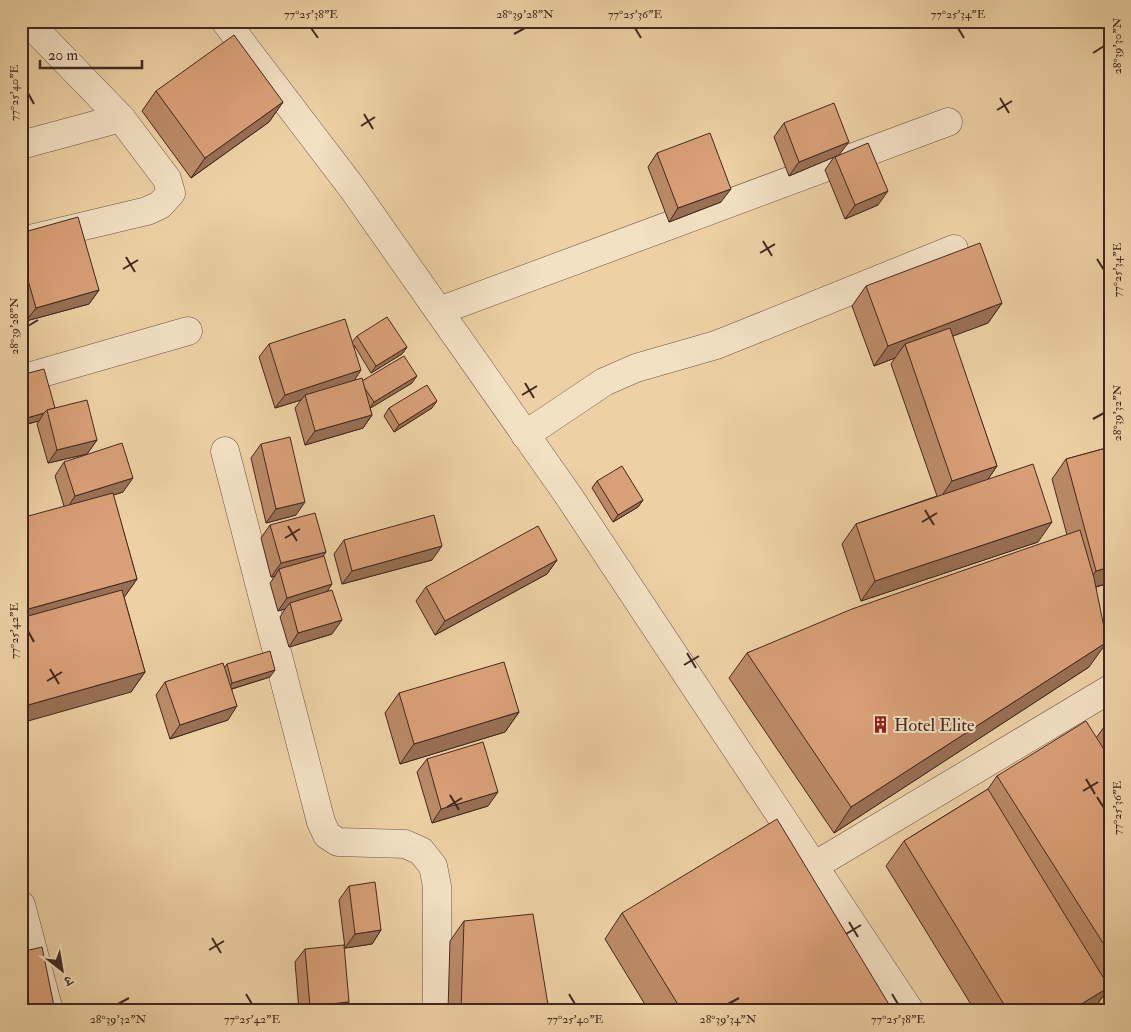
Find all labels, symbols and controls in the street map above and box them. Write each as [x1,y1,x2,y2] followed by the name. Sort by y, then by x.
[284,7,338,22] text: 77°25'38"E
[496,7,554,22] text: 28°39'28"N
[608,7,662,22] text: 77°25'36"E
[931,7,986,22] text: 77°25'34"E
[1110,17,1125,74] text: 28°39'30"N
[40,38,142,70] scale bar
[48,46,78,65] text: 20 m
[7,65,22,121] text: 77°25'40"E
[1110,242,1125,297] text: 77°25'34"E
[7,297,22,355] text: 28°39'28"N
[1110,385,1125,441] text: 28°39'32"N
[7,603,22,659] text: 77°25'42"E
[894,714,975,737] place label: Hotel Elite
[870,715,890,735] building icon: Hotel Elite
[1110,781,1125,835] text: 77°25'36"E
[38,944,88,994] north arrow
[60,971,77,990] text: उ
[90,1012,146,1027] text: 28°39'32"N
[224,1012,280,1027] text: 77°25'42"E
[547,1012,603,1027] text: 77°25'40"E
[700,1012,757,1027] text: 28°39'34"N
[871,1012,925,1027] text: 77°25'38"E

